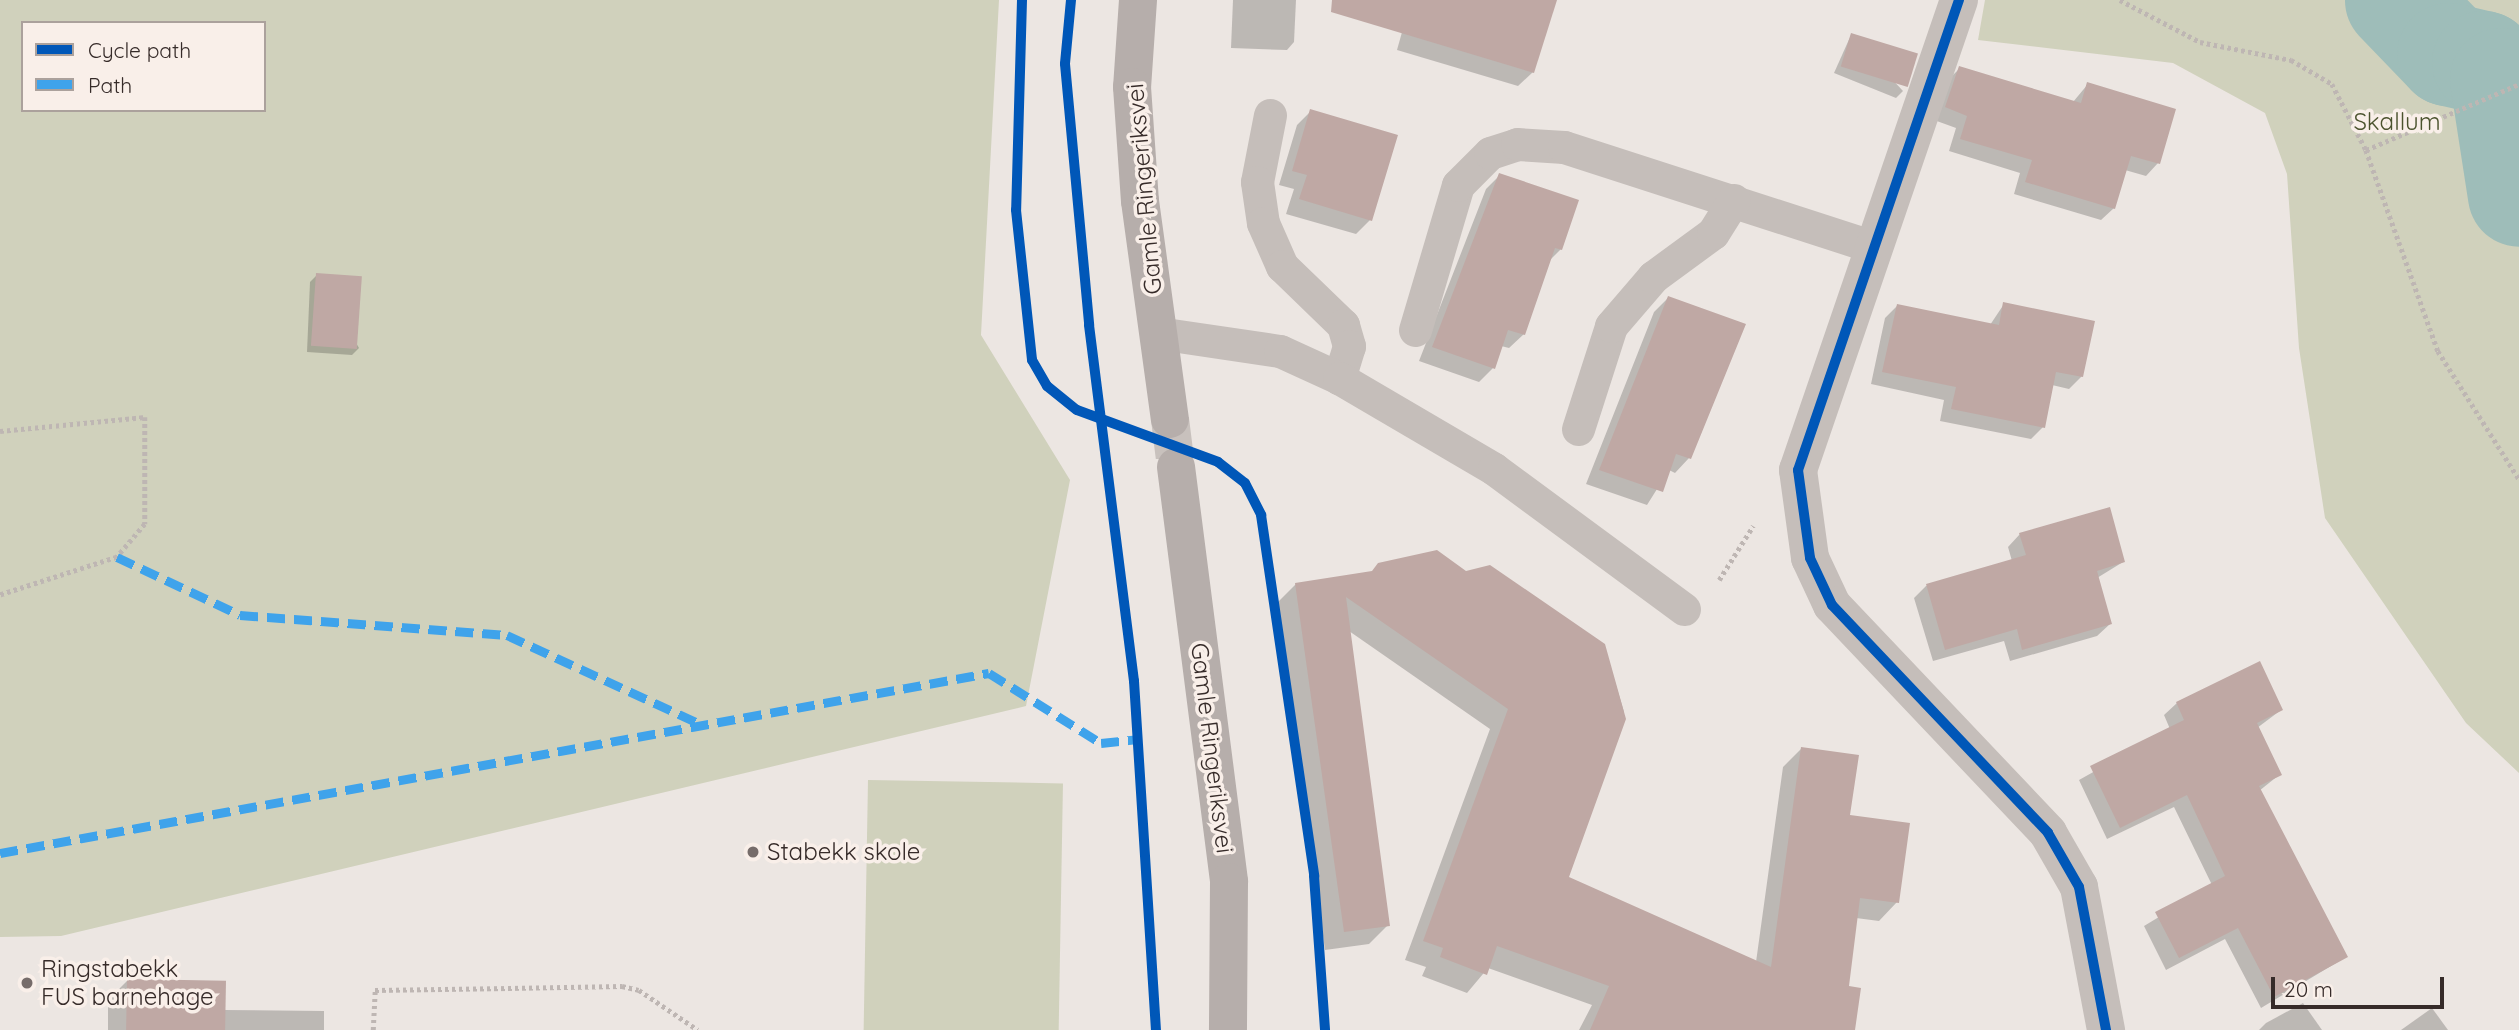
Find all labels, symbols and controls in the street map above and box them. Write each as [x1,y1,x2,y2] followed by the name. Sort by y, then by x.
[21,21,266,112] legend
[88,37,191,63] text: Cycle path
[88,72,132,98] text: Path
[1120,82,1168,296] street label: Gamle Ringeriksvei
[2353,108,2441,136] park label: Skallum
[1185,641,1239,855] street label: Gamle Ringeriksvei
[767,838,920,866] place label: Stabekk skole
[745,844,761,860] marker: Stabekk skole
[41,955,213,1011] place label: Ringstabekk FUS barnehage
[2274,964,2447,1008] scale bar
[19,975,35,991] marker: Ringstabekk FUS barnehage
[2284,976,2333,1002] text: 20 m

